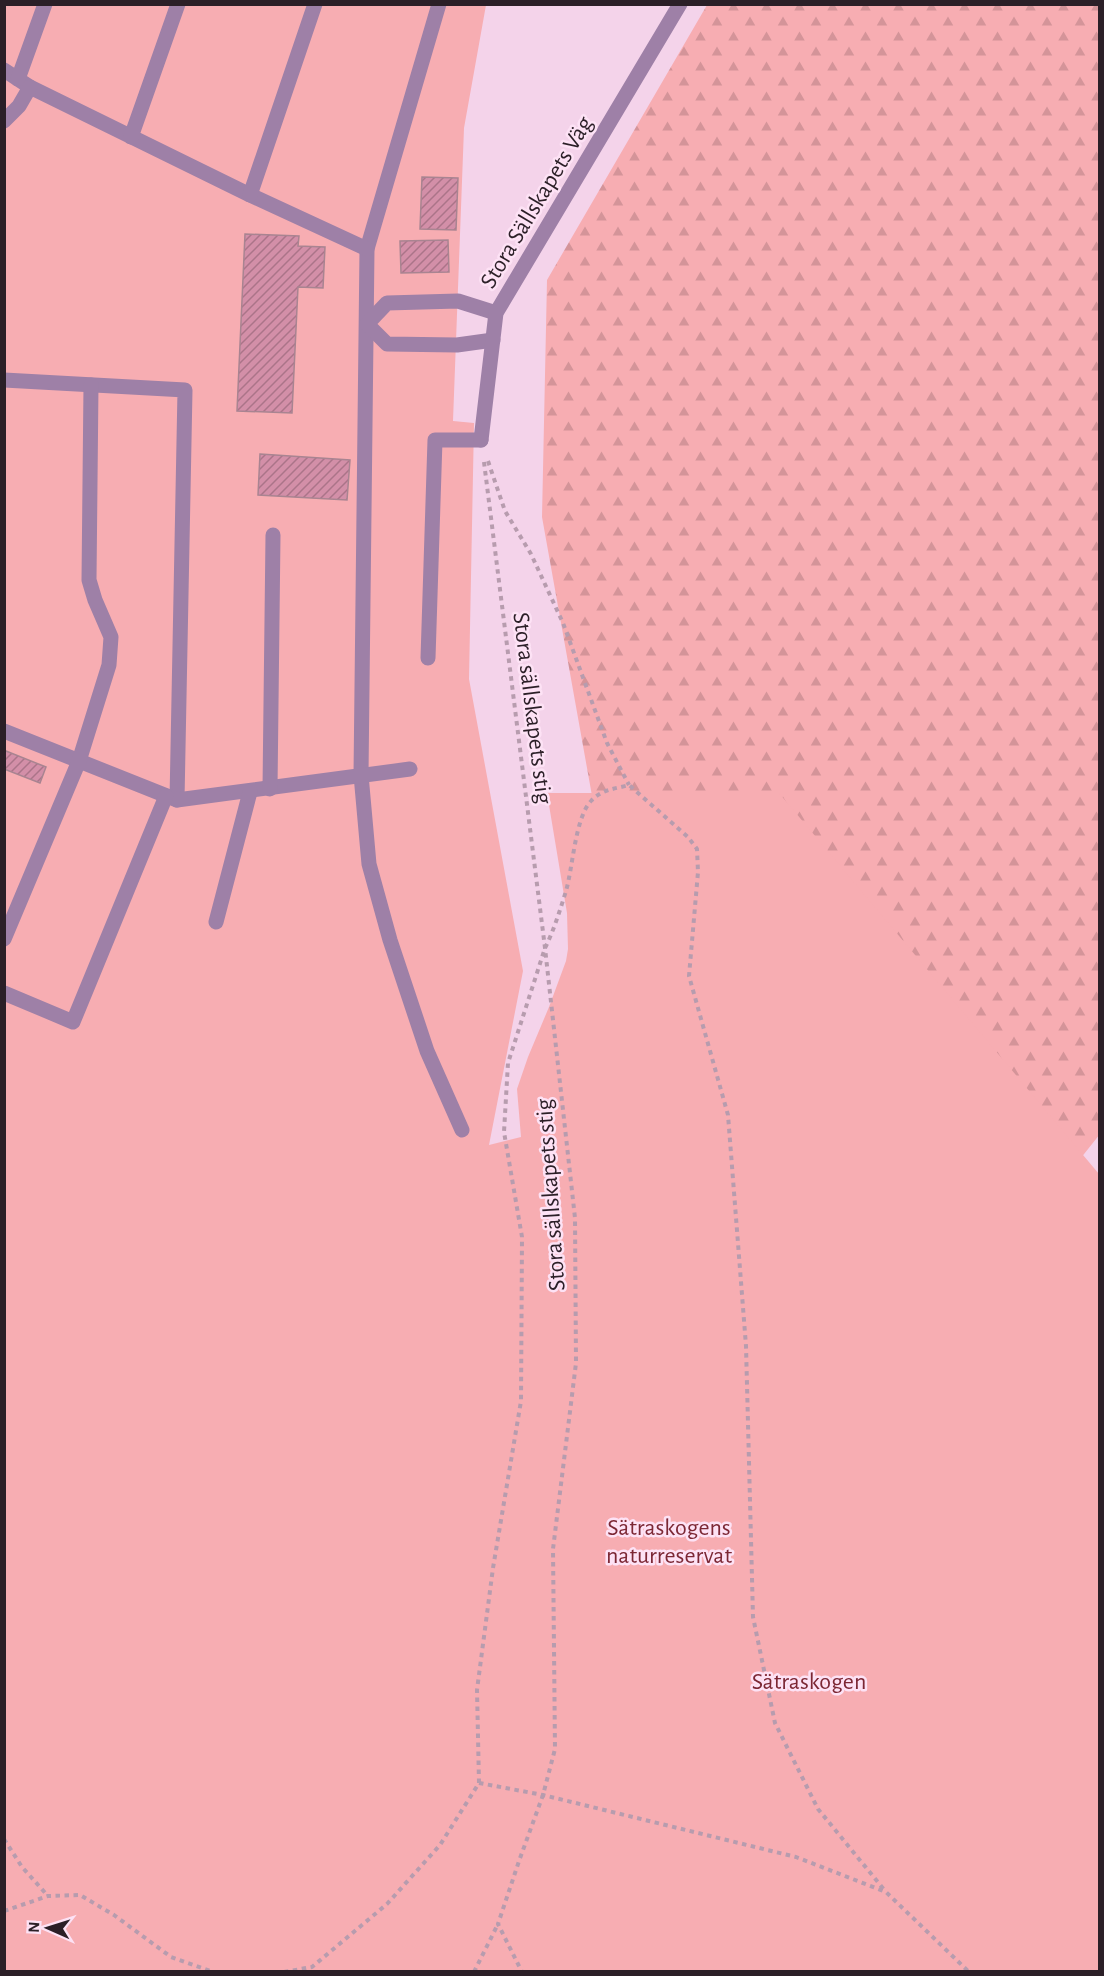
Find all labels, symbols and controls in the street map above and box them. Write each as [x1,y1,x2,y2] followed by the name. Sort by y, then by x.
[476,112,598,293] street label: Stora Sällskapets Väg
[508,611,556,806] street label: Stora sällskapets stig
[532,1098,570,1292] street label: Stora sällskapets stig
[606,1516,732,1568] park label: Sätraskogens naturreservat
[752,1670,866,1694] park label: Sätraskogen
[18,1898,78,1958] north arrow
[26,1921,42,1933] text: N

